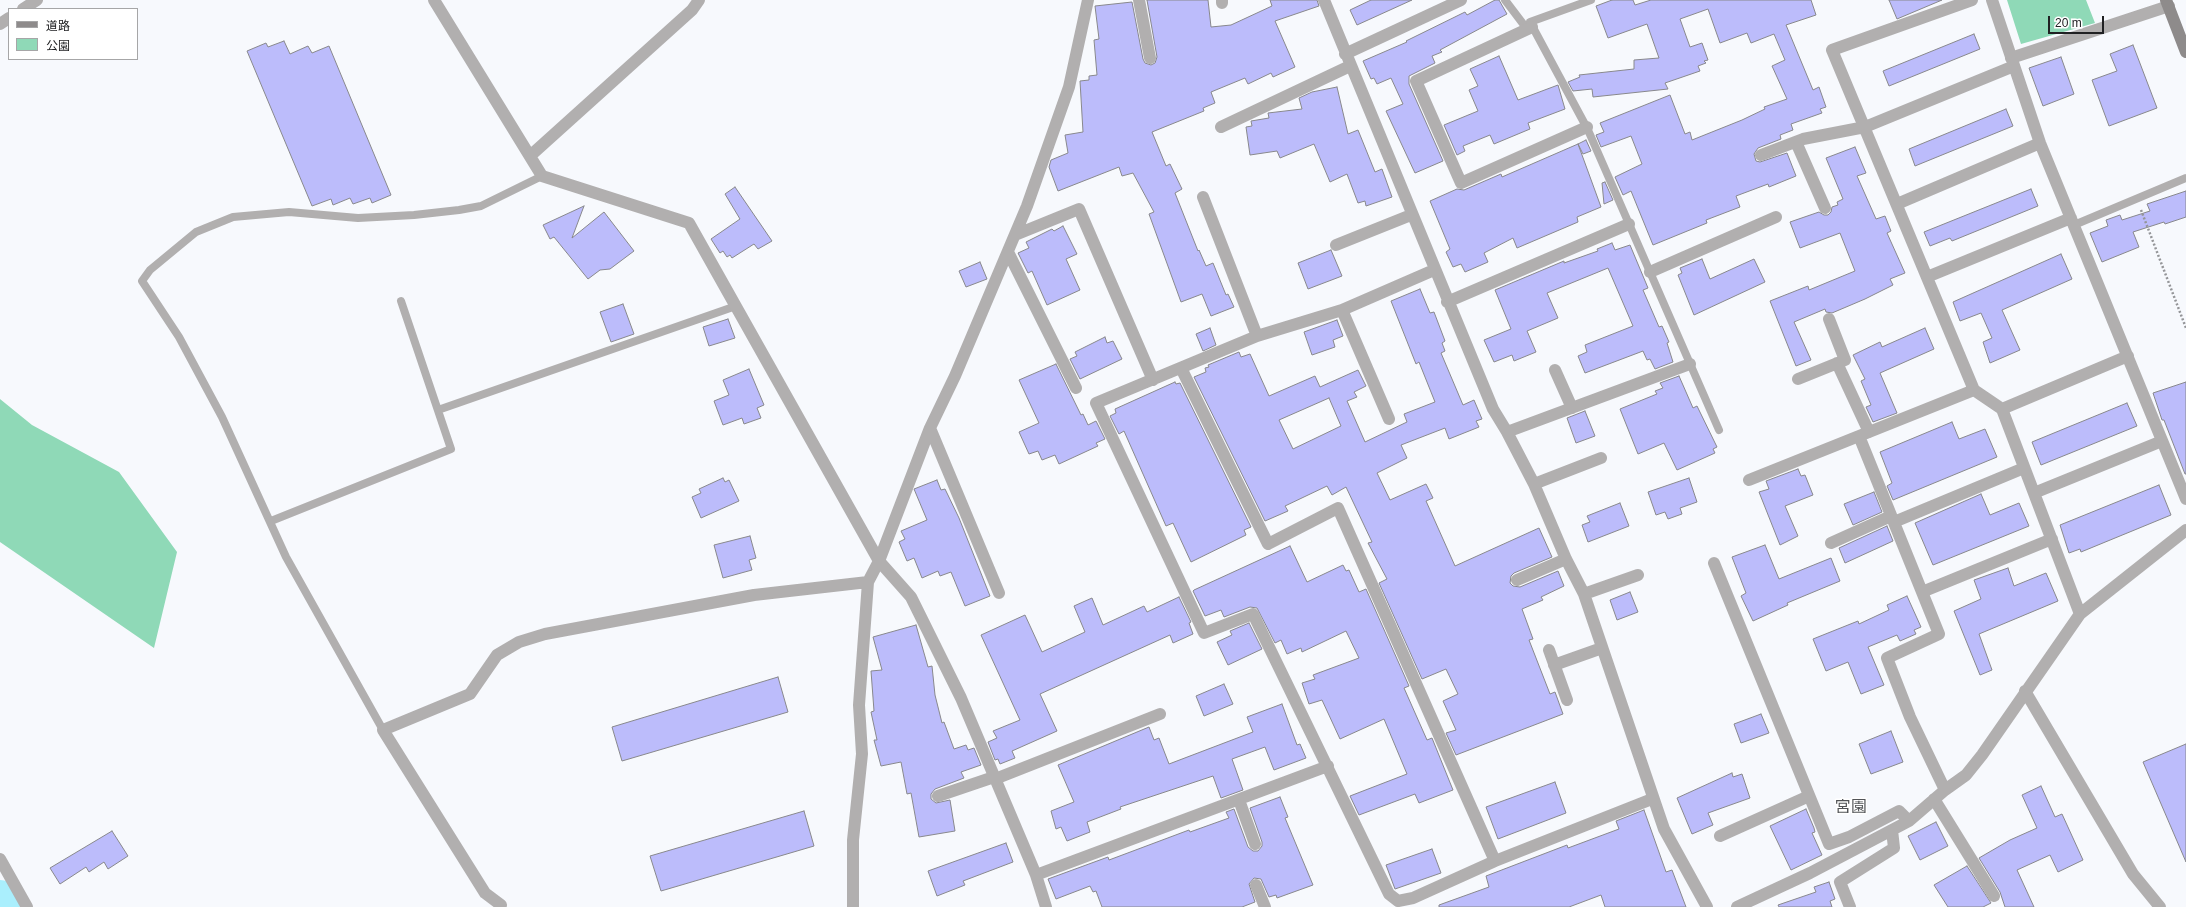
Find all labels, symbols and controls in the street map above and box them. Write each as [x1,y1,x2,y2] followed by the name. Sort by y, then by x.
[8,8,138,60] legend
[2050,8,2106,34] scale bar
[2055,16,2082,30] text: 20 m
[46,19,70,33] text: 道路
[46,39,70,53] text: 公園
[1835,798,1867,818] district label: 宮園

